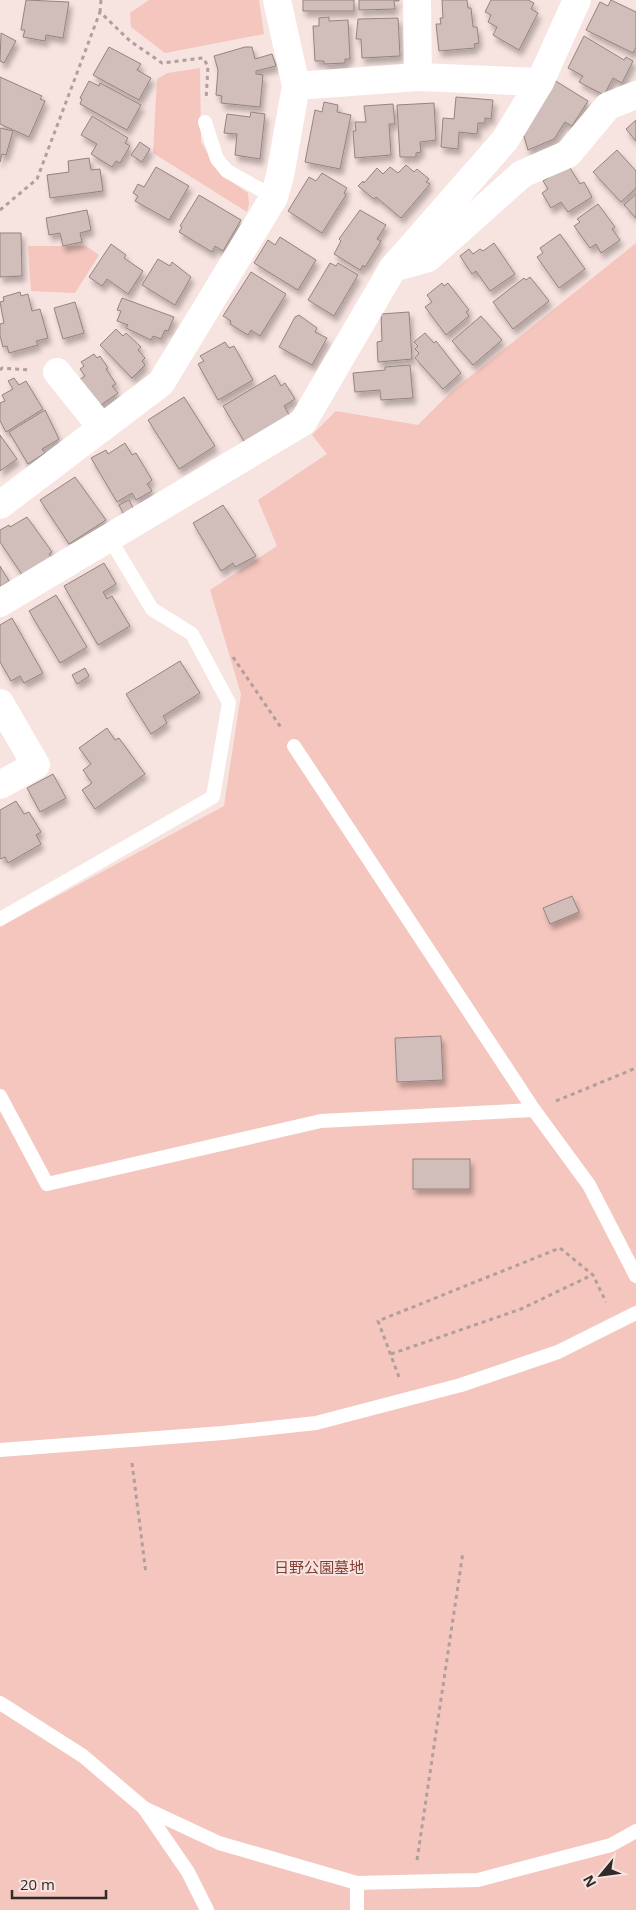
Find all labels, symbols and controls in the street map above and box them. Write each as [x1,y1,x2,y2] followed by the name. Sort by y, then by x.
[274,1557,364,1577] park label: 日野公園墓地
[576,1850,626,1900] north arrow
[12,1868,106,1900] scale bar
[578,1872,600,1891] text: N
[20,1874,55,1894] text: 20 m

